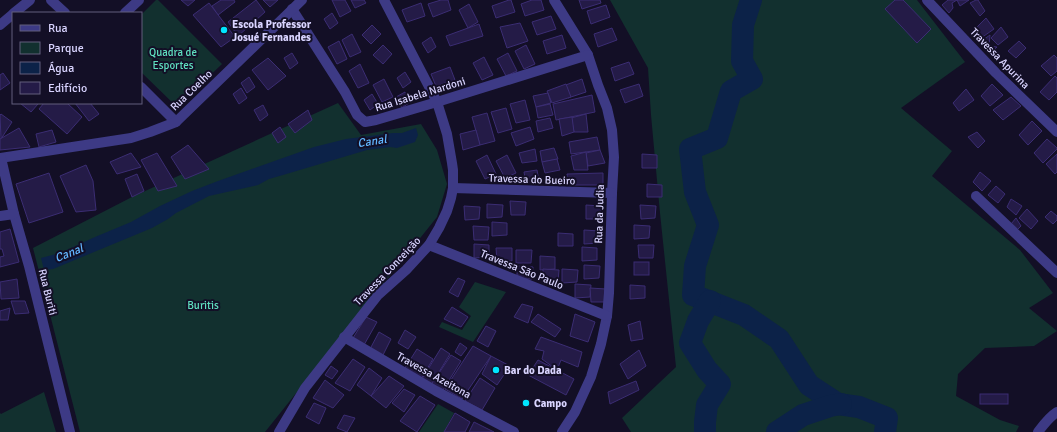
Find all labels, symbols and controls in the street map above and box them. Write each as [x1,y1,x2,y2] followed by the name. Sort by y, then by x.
[12,12,142,104] legend
[232,18,312,44] place label: Escola Professor Josué Fernandes
[48,21,68,36] text: Rua
[219,25,229,35] marker: Escola Professor Josué Fernandes
[967,25,1032,92] street label: Travessa Apurina
[48,41,84,56] text: Parque
[149,46,197,72] park label: Quadra de Esportes
[48,61,74,76] text: Água
[168,67,215,113] street label: Rua Coelho
[373,75,467,114] street label: Rua Isabela Nardoni
[48,81,87,96] text: Edifício
[356,132,389,151] water label: Canal
[488,171,576,188] street label: Travessa do Bueiro
[592,184,607,244] street label: Rua da Judia
[351,234,424,308] street label: Travessa Conceição
[53,240,87,266] water label: Canal
[478,247,566,292] street label: Travessa São Paulo
[36,268,60,317] street label: Rua Buriti
[187,299,219,312] park label: Buritis
[394,350,474,401] street label: Travessa Azeitona
[504,364,562,377] place label: Bar do Dada
[491,365,501,375] marker: Bar do Dada
[534,397,567,410] place label: Campo
[521,398,531,408] marker: Campo

